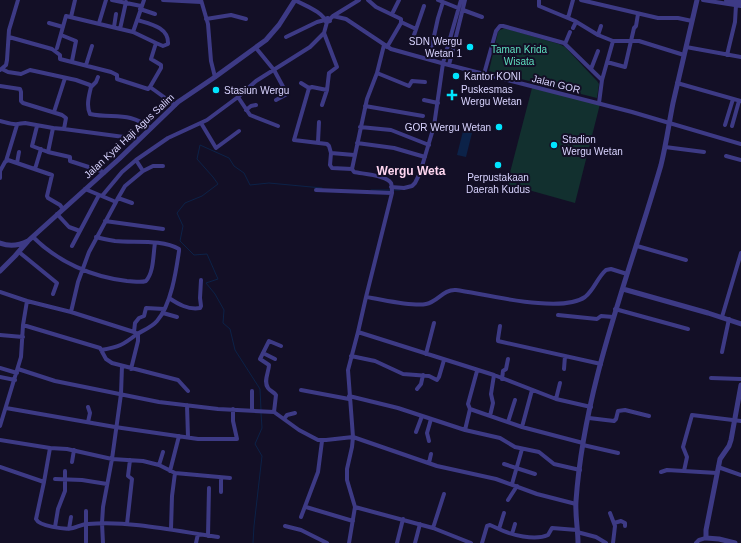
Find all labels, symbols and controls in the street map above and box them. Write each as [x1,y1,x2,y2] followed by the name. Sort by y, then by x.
[409,36,462,59] place label: SDN Wergu Wetan 1
[465,42,475,52] marker: SDN Wergu Wetan 1
[491,44,548,67] park label: Taman Krida Wisata
[451,71,461,81] marker: Kantor KONI
[464,71,521,82] place label: Kantor KONI
[531,73,581,95] street label: Jalan GOR
[461,84,522,107] place label: Puskesmas Wergu Wetan
[211,85,221,95] marker: Stasiun Wergu
[224,85,289,96] place label: Stasiun Wergu
[446,89,458,101] marker: Puskesmas Wergu Wetan
[82,91,176,181] street label: Jalan Kyai Haji Agus Salim
[405,122,491,133] place label: GOR Wergu Wetan
[494,122,504,132] marker: GOR Wergu Wetan
[562,134,623,157] place label: Stadion Wergu Wetan
[549,140,559,150] marker: Stadion Wergu Wetan
[493,160,503,170] marker: Perpustakaan Daerah Kudus
[377,164,446,178] district label: Wergu Weta
[466,172,530,195] place label: Perpustakaan Daerah Kudus

